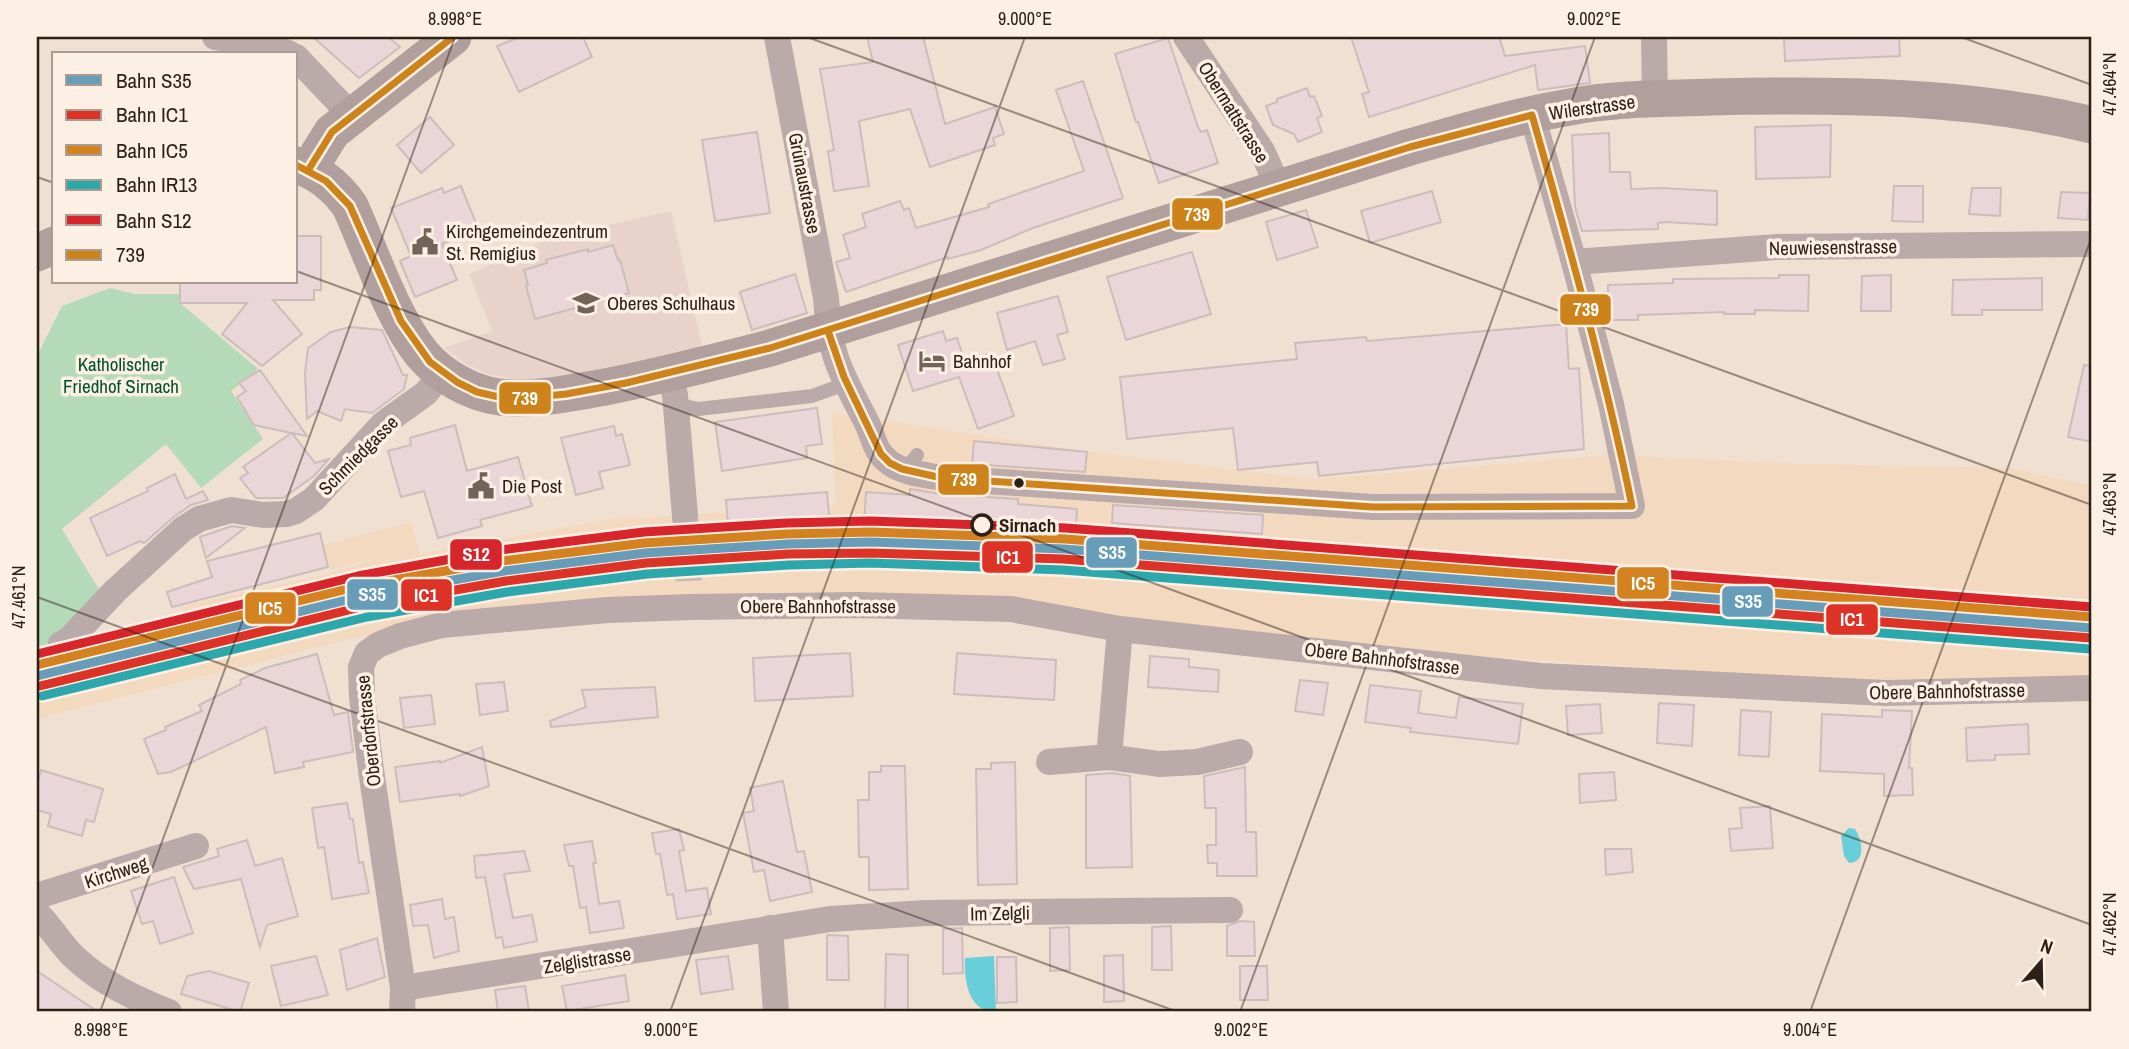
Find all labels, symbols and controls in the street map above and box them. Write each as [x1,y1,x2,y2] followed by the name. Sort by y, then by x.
[428,6,482,31] text: 8.998°E
[998,6,1052,31] text: 9.000°E
[1567,6,1621,31] text: 9.002°E
[52,52,298,284] legend
[2097,53,2122,116] text: 47.464°N
[1192,56,1276,168] street label: Obermattstrasse
[116,66,192,95] text: Bahn S35
[1547,88,1637,126] street label: Wilerstrasse
[116,100,188,129] text: Bahn IC1
[782,130,828,236] street label: Grünaustrasse
[116,136,188,165] text: Bahn IC5
[116,170,197,199] text: Bahn IR13
[1171,197,1224,231] line badge: 739
[1184,201,1210,227] text: 739
[116,206,192,235] text: Bahn S12
[446,218,608,266] place label: Kirchgemeindezentrum St. Remigius
[410,227,440,257] public building icon: Kirchgemeindezentrum St. Remigius
[1769,233,1897,261] street label: Neuwiesenstrasse
[116,240,145,269] text: 739
[571,288,601,318] school or university icon: Oberes Schulhaus
[607,290,735,316] place label: Oberes Schulhaus
[1559,293,1612,326] line badge: 739
[1573,296,1599,322] text: 739
[917,346,947,376] hotel icon: Bahnhof
[953,348,1012,374] place label: Bahnhof
[63,351,179,399] park label: Katholischer Friedhof Sirnach
[498,381,552,415] line badge: 739
[512,385,538,411] text: 739
[312,409,404,501] street label: Schmiedgasse
[937,463,990,496] line badge: 739
[951,466,977,492] text: 739
[466,471,496,501] public building icon: Die Post
[502,473,562,499] place label: Die Post
[2097,473,2122,536] text: 47.463°N
[1012,476,1026,490] unlabelled marker
[999,512,1056,538] place label: Sirnach
[971,514,993,536] marker: Sirnach
[1085,536,1138,569] line badge: S35
[449,538,503,571] line badge: S12
[1098,539,1126,565] text: S35
[981,540,1034,574] line badge: IC1
[462,541,490,567] text: S12
[996,544,1020,570] text: IC1
[6,566,31,629] text: 47.461°N
[1616,566,1670,600] line badge: IC5
[1631,570,1655,596] text: IC5
[346,578,399,611] line badge: S35
[400,578,453,612] line badge: IC1
[358,581,386,607] text: S35
[414,582,438,608] text: IC1
[1721,585,1774,618] line badge: S35
[1734,588,1762,614] text: S35
[244,591,297,625] line badge: IC5
[740,593,896,619] street label: Obere Bahnhofstrasse
[258,595,282,621] text: IC5
[1825,603,1879,636] line badge: IC1
[1840,606,1864,632] text: IC1
[1303,636,1461,680] street label: Obere Bahnhofstrasse
[349,674,387,788] street label: Oberdorfstrasse
[1869,677,2025,705] street label: Obere Bahnhofstrasse
[81,850,151,894] street label: Kirchweg
[2097,893,2122,956] text: 47.462°N
[970,899,1030,927] street label: Im Zelgli
[2007,926,2076,996] north arrow
[2037,932,2057,960] text: N
[541,940,633,980] street label: Zelglistrasse
[74,1017,128,1042] text: 8.998°E
[644,1017,698,1042] text: 9.000°E
[1214,1017,1268,1042] text: 9.002°E
[1783,1017,1837,1042] text: 9.004°E

